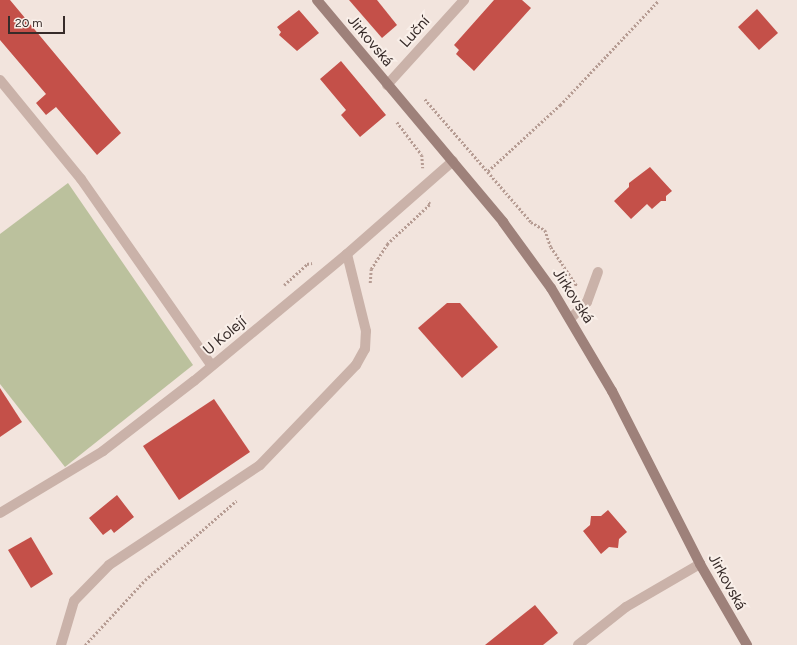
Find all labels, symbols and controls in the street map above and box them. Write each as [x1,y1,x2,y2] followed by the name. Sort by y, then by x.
[10,8,67,34] scale bar
[343,12,397,70] street label: Jirkovská
[396,13,434,51] street label: Luční
[15,16,43,30] text: 20 m
[549,265,597,327] street label: Jirkovská
[200,313,250,359] street label: U Kolejí
[704,551,750,613] street label: Jirkovská

